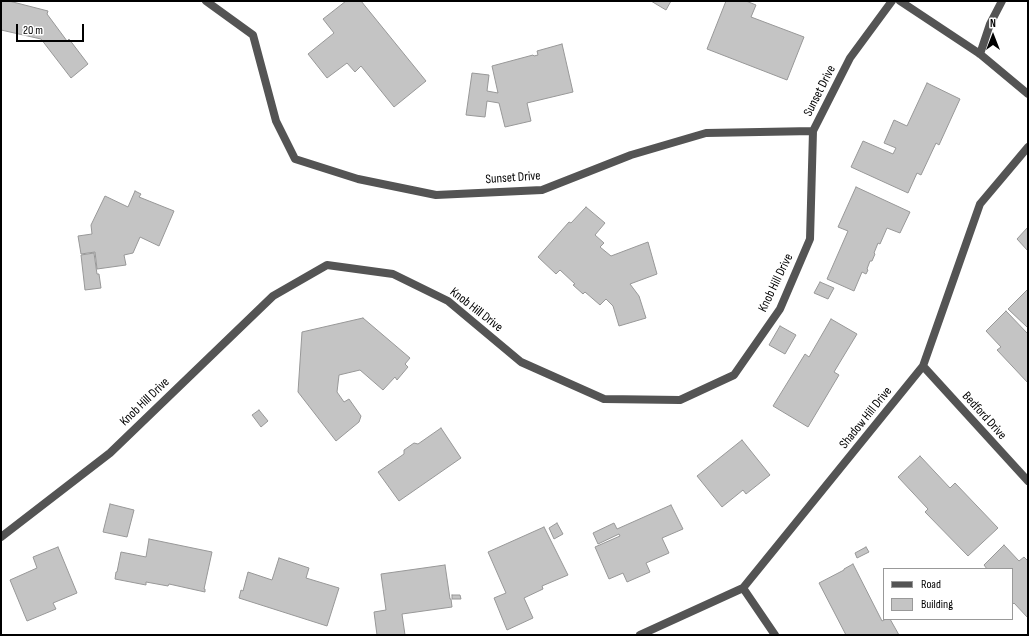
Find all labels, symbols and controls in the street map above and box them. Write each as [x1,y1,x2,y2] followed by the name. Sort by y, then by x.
[18,16,86,42] scale bar
[973,16,1013,56] north arrow
[990,17,996,30] text: N
[23,23,43,38] text: 20 m
[801,63,839,119] street label: Sunset Drive
[485,168,541,188] street label: Sunset Drive
[755,251,797,315] street label: Knob Hill Drive
[446,285,506,335] street label: Knob Hill Drive
[117,375,173,429] street label: Knob Hill Drive
[836,384,896,452] street label: Shadow Hill Drive
[958,389,1010,443] street label: Bedford Drive
[883,568,1013,620] legend
[921,577,941,592] text: Road
[921,597,953,612] text: Building

